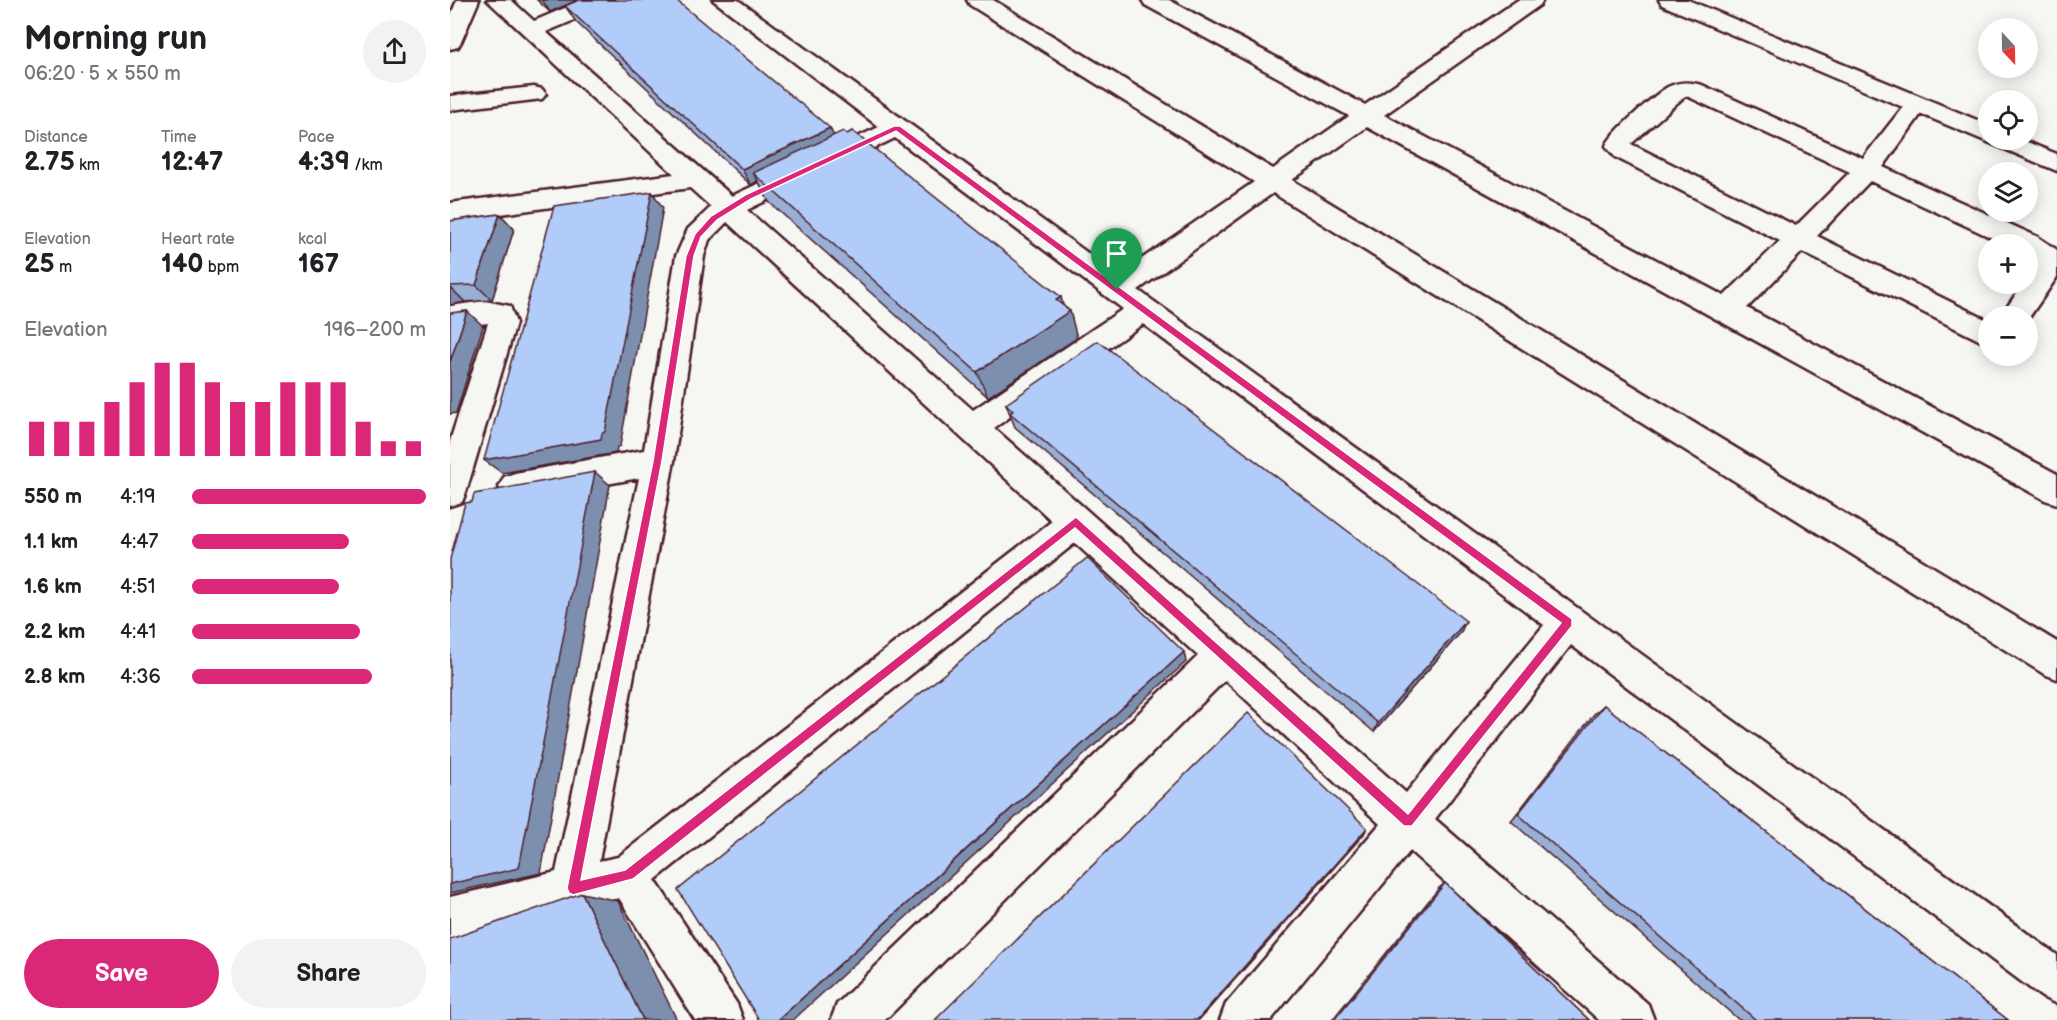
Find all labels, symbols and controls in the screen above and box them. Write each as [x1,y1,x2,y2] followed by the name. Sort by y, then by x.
[1978,18,2038,78] north arrow
[1978,18,2038,366] map controls
[24,19,207,59] text: Morning run
[363,20,426,83] button: share
[24,62,181,86] text: 06:20 · 5 × 550 m
[1978,90,2038,150] button: locate
[24,128,88,147] text: Distance
[161,128,196,147] text: Time
[298,128,334,147] text: Pace
[24,147,75,178] text: 2.75
[161,147,223,178] text: 12:47
[298,147,350,178] text: 4:39
[75,156,100,175] text: km
[350,156,383,175] text: /km
[1978,162,2038,222] button: layers
[1091,228,1142,290] pin
[24,230,91,249] text: Elevation
[161,230,235,249] text: Heart rate
[298,230,327,249] text: kcal
[1978,234,2038,294] button: +
[1100,237,1133,270] icon: arrive
[24,249,55,280] text: 25
[161,249,203,280] text: 140
[298,249,339,280] text: 167
[55,258,72,277] text: m
[203,258,239,277] text: bpm
[1978,306,2038,366] button: −
[24,318,107,342] text: Elevation
[324,318,426,342] text: 196–200 m
[24,485,82,509] text: 550 m
[120,485,156,509] text: 4:19
[24,530,78,554] text: 1.1 km
[120,530,158,554] text: 4:47
[24,575,82,599] text: 1.6 km
[120,575,155,599] text: 4:51
[24,620,85,644] text: 2.2 km
[120,620,156,644] text: 4:41
[24,665,85,689] text: 2.8 km
[120,665,161,689] text: 4:36
[24,939,219,1008] button: Save
[231,939,426,1008] button: Share

